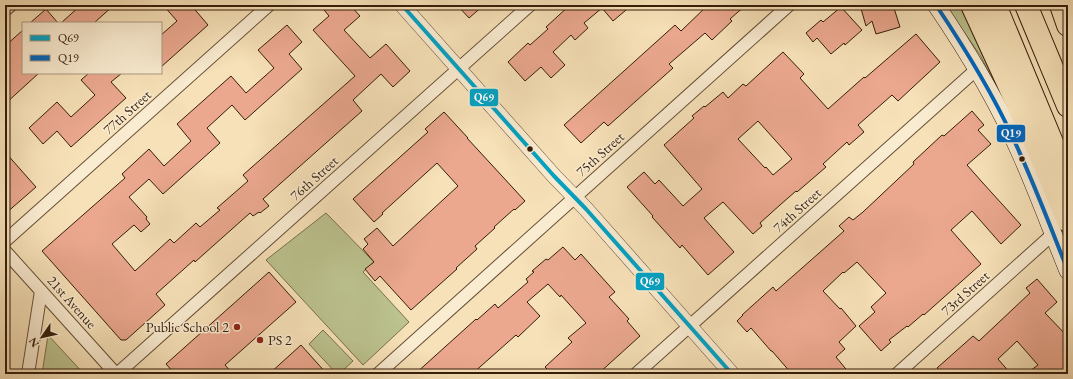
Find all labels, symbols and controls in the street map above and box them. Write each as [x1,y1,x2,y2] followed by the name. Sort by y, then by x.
[22,22,162,74] legend
[58,30,79,46] text: Q69
[58,50,79,66] text: Q19
[99,85,155,138] street label: 77th Street
[469,88,499,107] line badge: Q69
[474,90,494,104] text: Q69
[996,124,1026,143] line badge: Q19
[1001,126,1021,140] text: Q19
[572,127,628,180] street label: 75th Street
[525,144,535,154] unlabelled marker
[286,151,342,204] street label: 76th Street
[1017,154,1027,164] unlabelled marker
[769,183,825,236] street label: 74th Street
[937,266,993,319] street label: 73rd Street
[43,272,101,333] street label: 21st Avenue
[635,272,665,291] line badge: Q69
[640,274,660,288] text: Q69
[22,317,62,357] north arrow
[146,318,229,336] place label: Public School 2
[232,322,242,332] marker: Public School 2
[268,331,292,349] place label: PS 2
[25,335,42,350] text: N
[255,335,265,345] marker: PS 2

